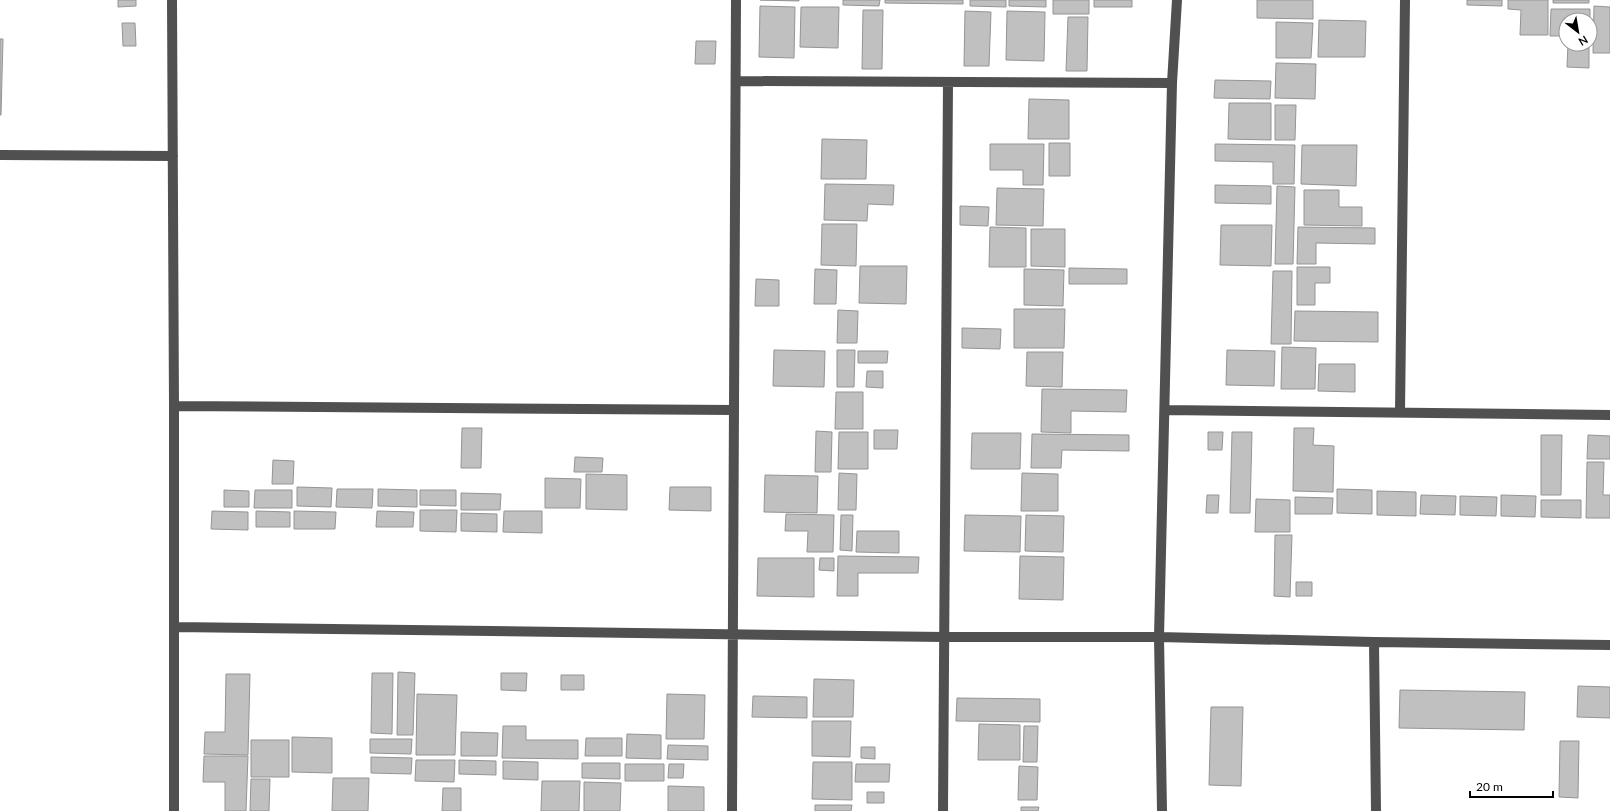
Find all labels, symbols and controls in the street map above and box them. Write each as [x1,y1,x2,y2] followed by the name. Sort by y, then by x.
[1558,12,1598,52] north arrow
[1576,33,1590,49] text: N
[1470,773,1553,799] scale bar
[1476,779,1503,794] text: 20 m

